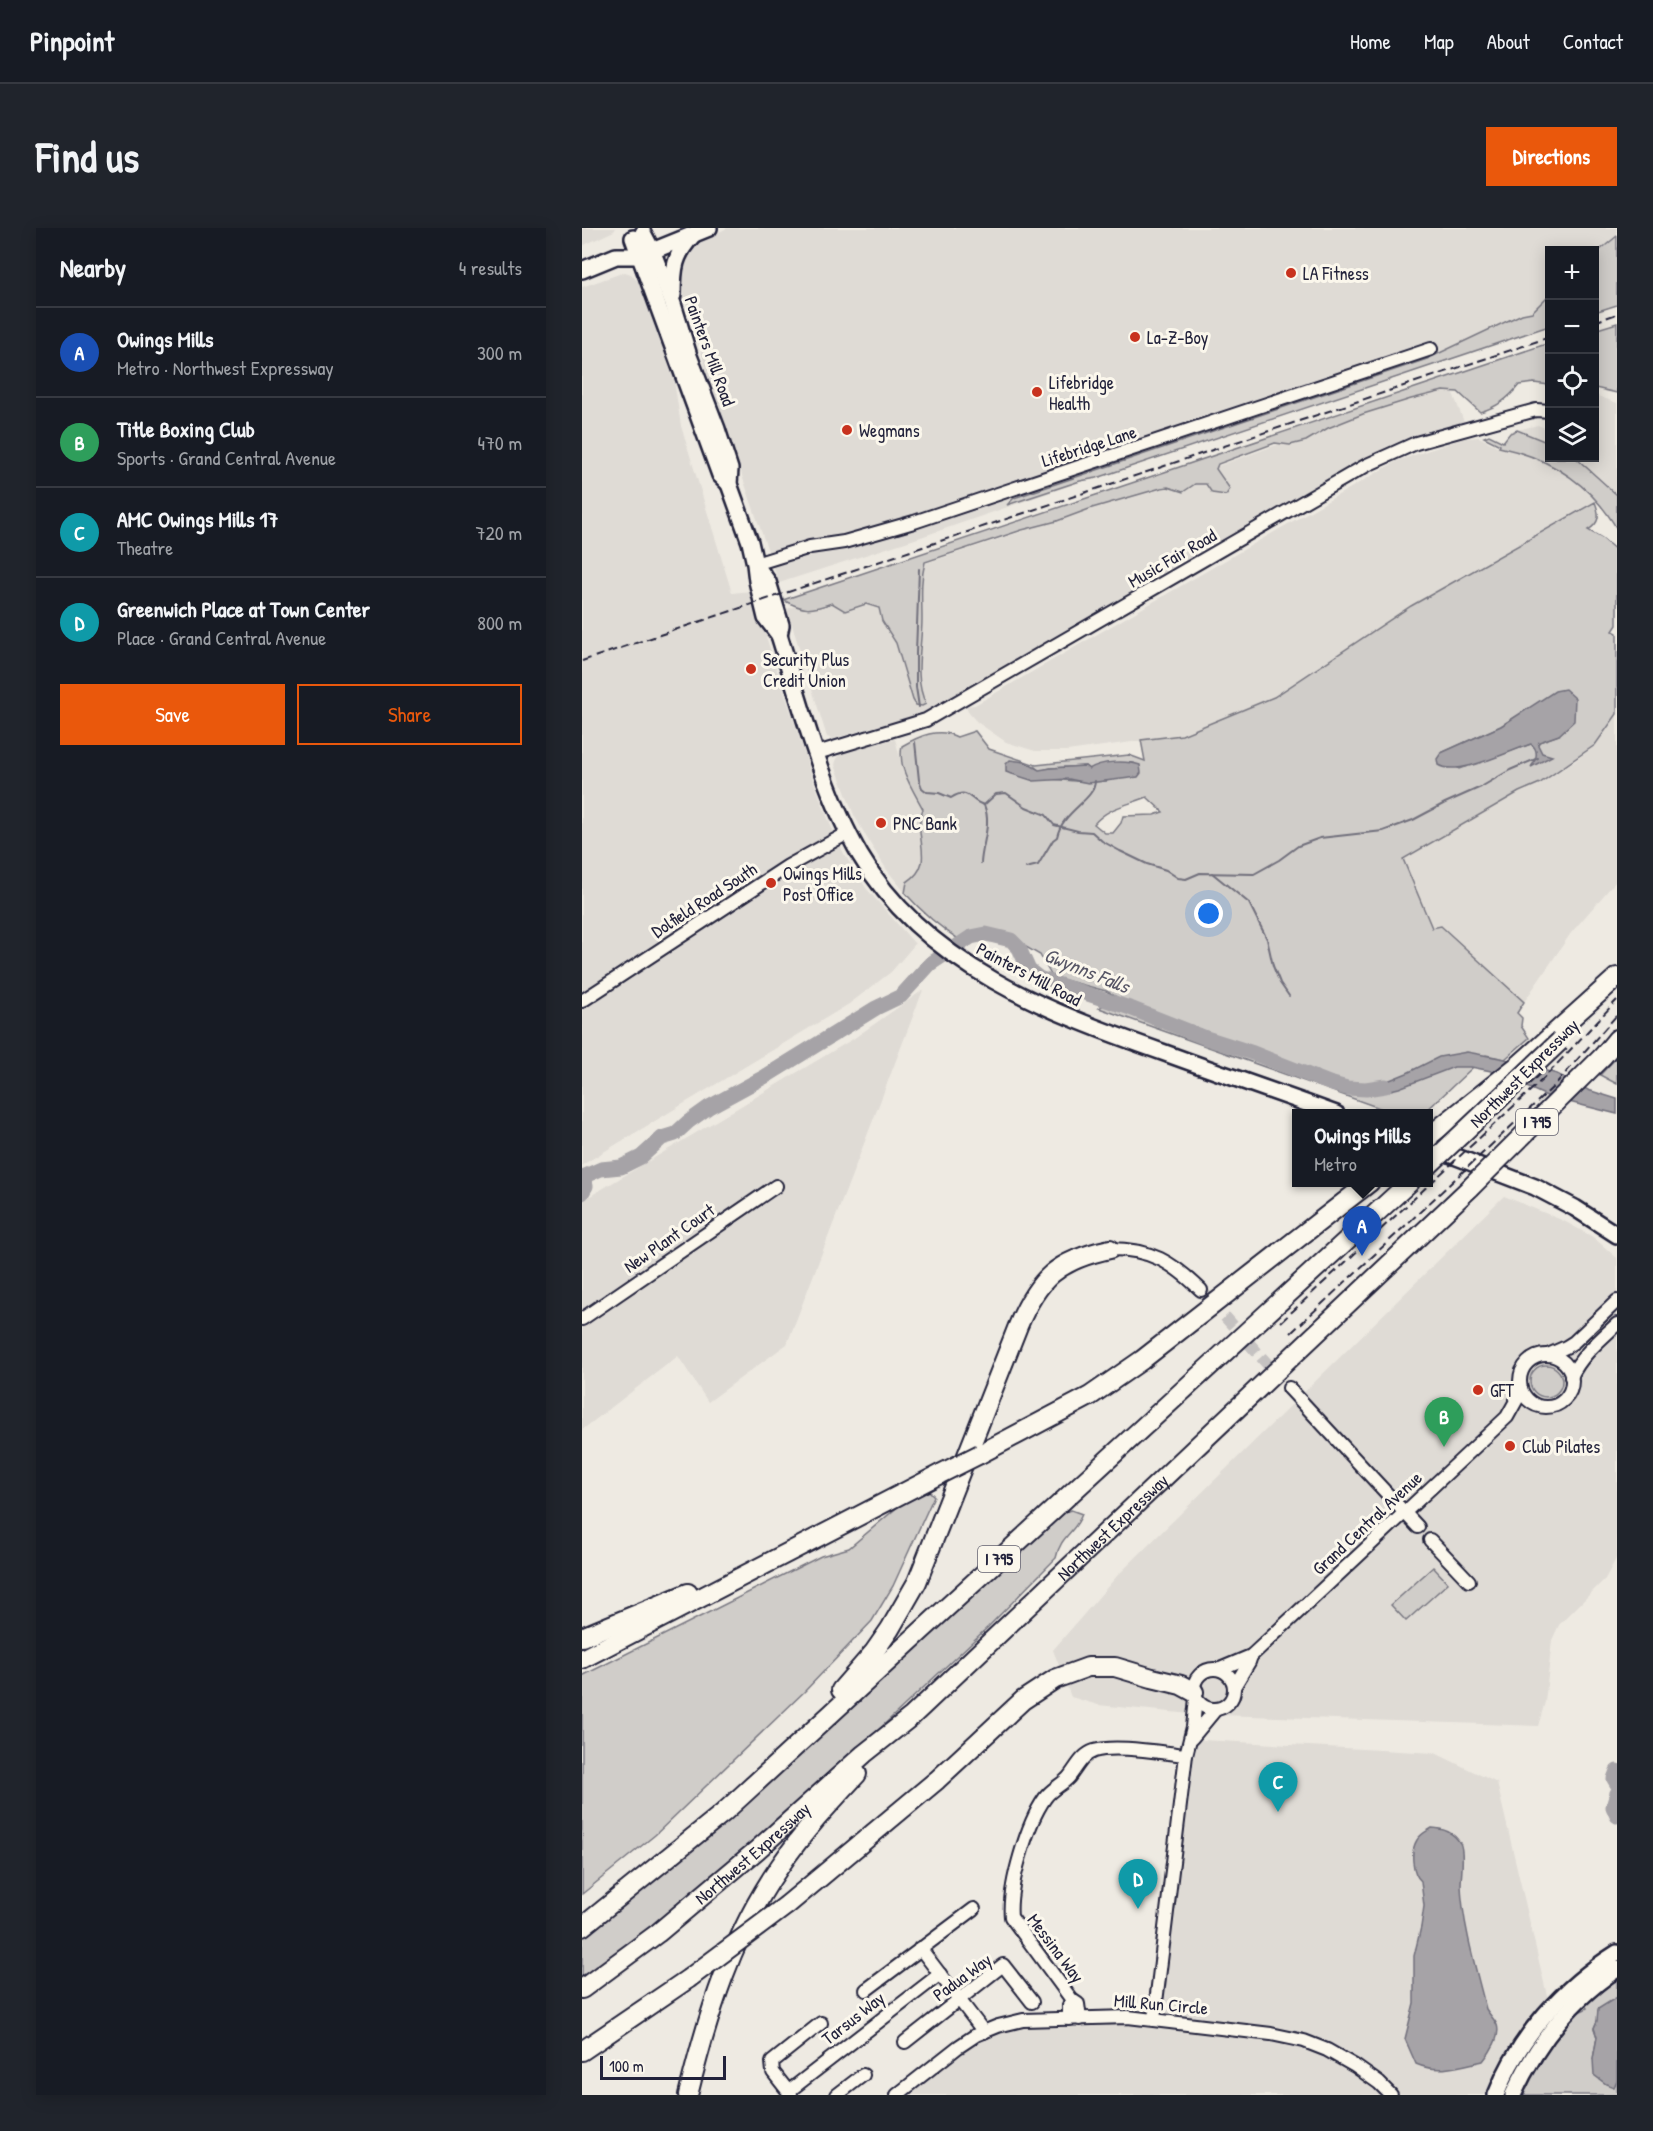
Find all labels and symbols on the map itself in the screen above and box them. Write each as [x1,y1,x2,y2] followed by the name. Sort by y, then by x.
[1303,261,1369,286] place label: LA Fitness
[1284,266,1298,280] marker: LA Fitness
[679,293,741,409] street label: Painters Mill Road
[1147,325,1209,350] place label: La-Z-Boy
[1128,330,1142,344] marker: La-Z-Boy
[1049,370,1114,416] place label: Lifebridge Health
[1030,385,1044,399] marker: Lifebridge Health
[859,418,920,443] place label: Wegmans
[1038,419,1140,473] street label: Lifebridge Lane
[840,423,854,437] marker: Wegmans
[1123,523,1221,593] street label: Music Fair Road
[763,647,849,693] place label: Security Plus Credit Union
[744,662,758,676] marker: Security Plus Credit Union
[893,811,958,836] place label: PNC Bank
[874,816,888,830] marker: PNC Bank
[646,856,762,943] street label: Dolfield Road South
[783,861,862,907] place label: Owings Mills Post Office
[764,876,778,890] marker: Owings Mills Post Office
[1194,899,1223,928] your location
[972,936,1086,1012] street label: Painters Mill Road
[1040,941,1136,1001] water label: Gwynns Falls
[1464,1013,1584,1133] street label: Northwest Expressway
[1516,1109,1558,1135] road number: I 795
[619,1197,720,1279] street label: New Plant Court
[1342,1206,1382,1256] pin: A
[1490,1378,1514,1403] place label: GFT
[1471,1383,1485,1397] marker: GFT
[1424,1398,1464,1447] pin: B
[1522,1434,1600,1459] place label: Club Pilates
[1503,1439,1517,1453] marker: Club Pilates
[1307,1465,1427,1581] street label: Grand Central Avenue
[1051,1467,1174,1586] street label: Northwest Expressway
[978,1546,1020,1572] road number: I 795
[1258,1762,1298,1812] pin: C
[689,1796,815,1910] street label: Northwest Expressway
[1118,1860,1158,1909] pin: D
[1022,1908,1091,1988] street label: Messina Way
[928,1947,997,2007] street label: Padua Way
[816,1985,890,2050] street label: Tarsus Way
[1113,1987,1209,2021] street label: Mill Run Circle
[600,2053,726,2080] scale bar

